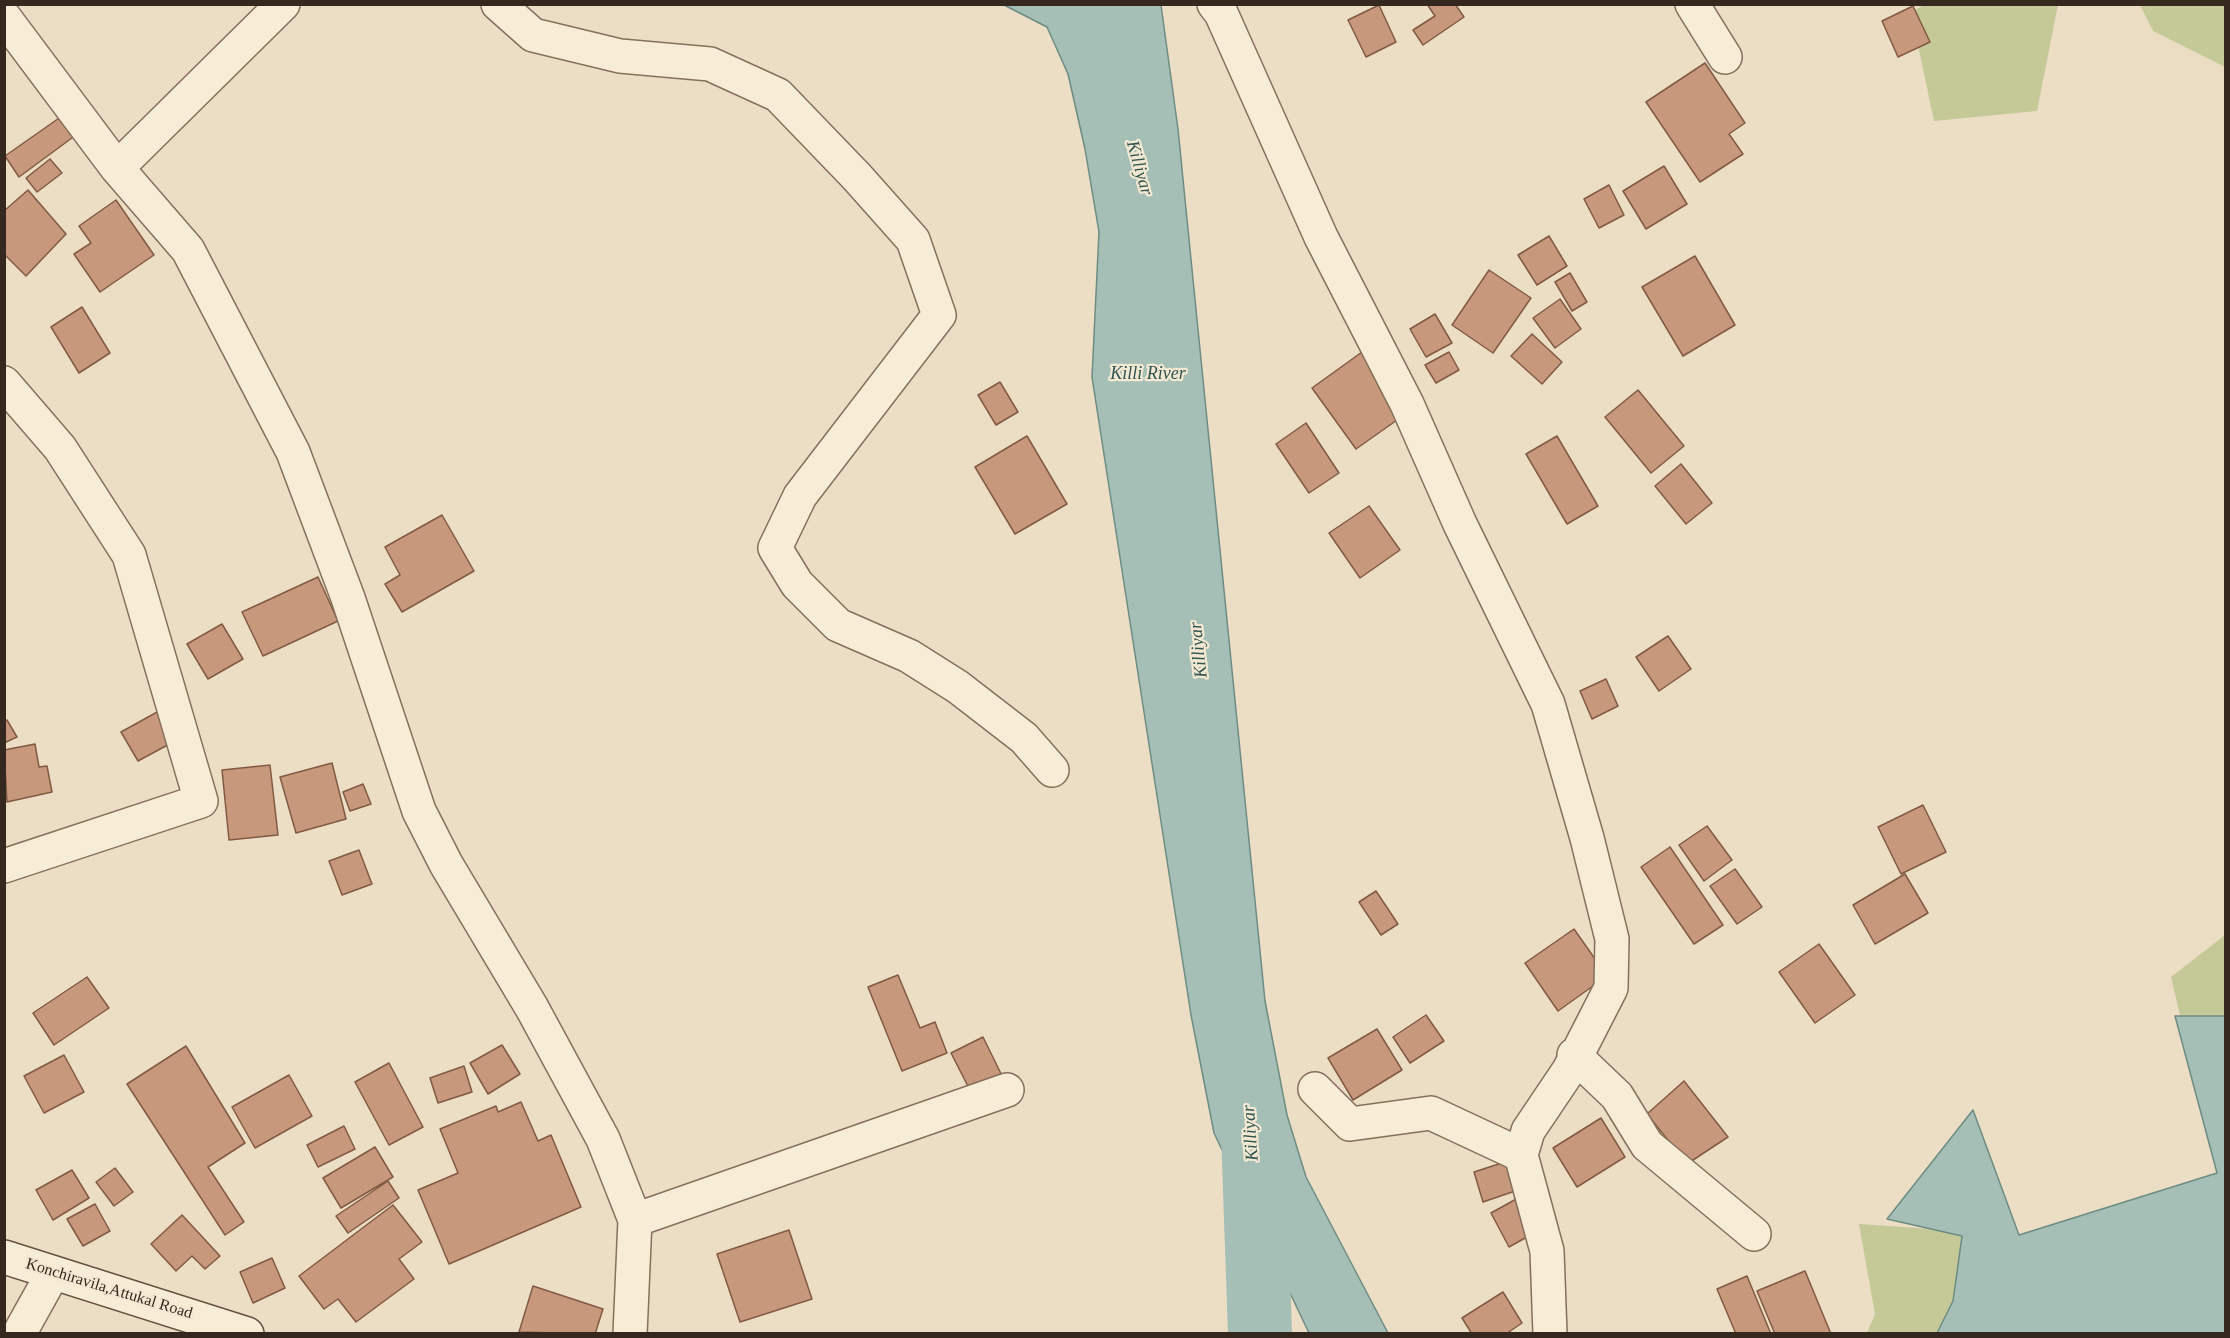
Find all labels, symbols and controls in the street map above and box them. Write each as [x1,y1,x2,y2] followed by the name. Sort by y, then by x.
[1121,138,1157,198] water label: Killiyar
[1110,363,1186,385] water label: Killi River
[1185,621,1213,679] water label: Killiyar
[1238,1104,1264,1162] water label: Killiyar
[23,1254,195,1324] street label: Konchiravila,Attukal Road

